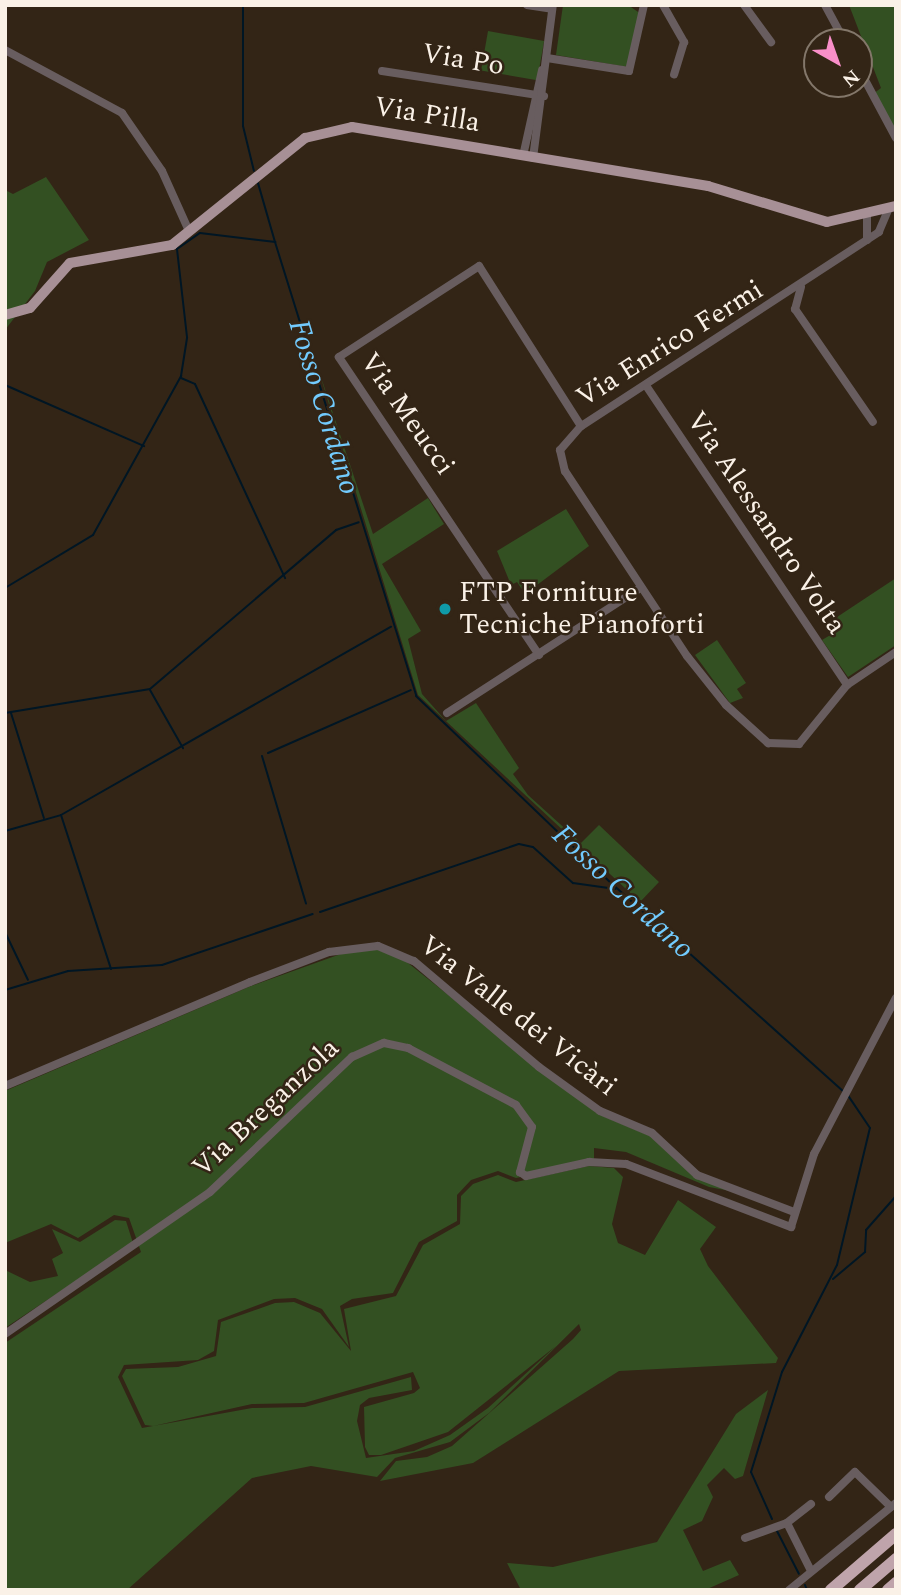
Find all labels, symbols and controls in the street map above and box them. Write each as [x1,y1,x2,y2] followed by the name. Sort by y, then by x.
[803,28,873,98] north arrow
[420,37,506,83] street label: Via Po
[835,62,866,94] text: N
[372,90,482,140] street label: Via Pilla
[570,273,770,415] street label: Via Enrico Fermi
[280,315,368,499] water label: Fosso Cordano
[353,346,461,482] street label: Via Meucci
[679,405,853,641] street label: Via Alessandro Volta
[459,576,705,642] place label: FTP Forniture Tecniche Pianoforti
[437,601,453,617] marker: FTP Forniture Tecniche Pianoforti
[544,817,702,967] water label: Fosso Cordano
[413,928,623,1104] street label: Via Valle dei Vicàri
[186,1031,346,1185] street label: Via Breganzola

